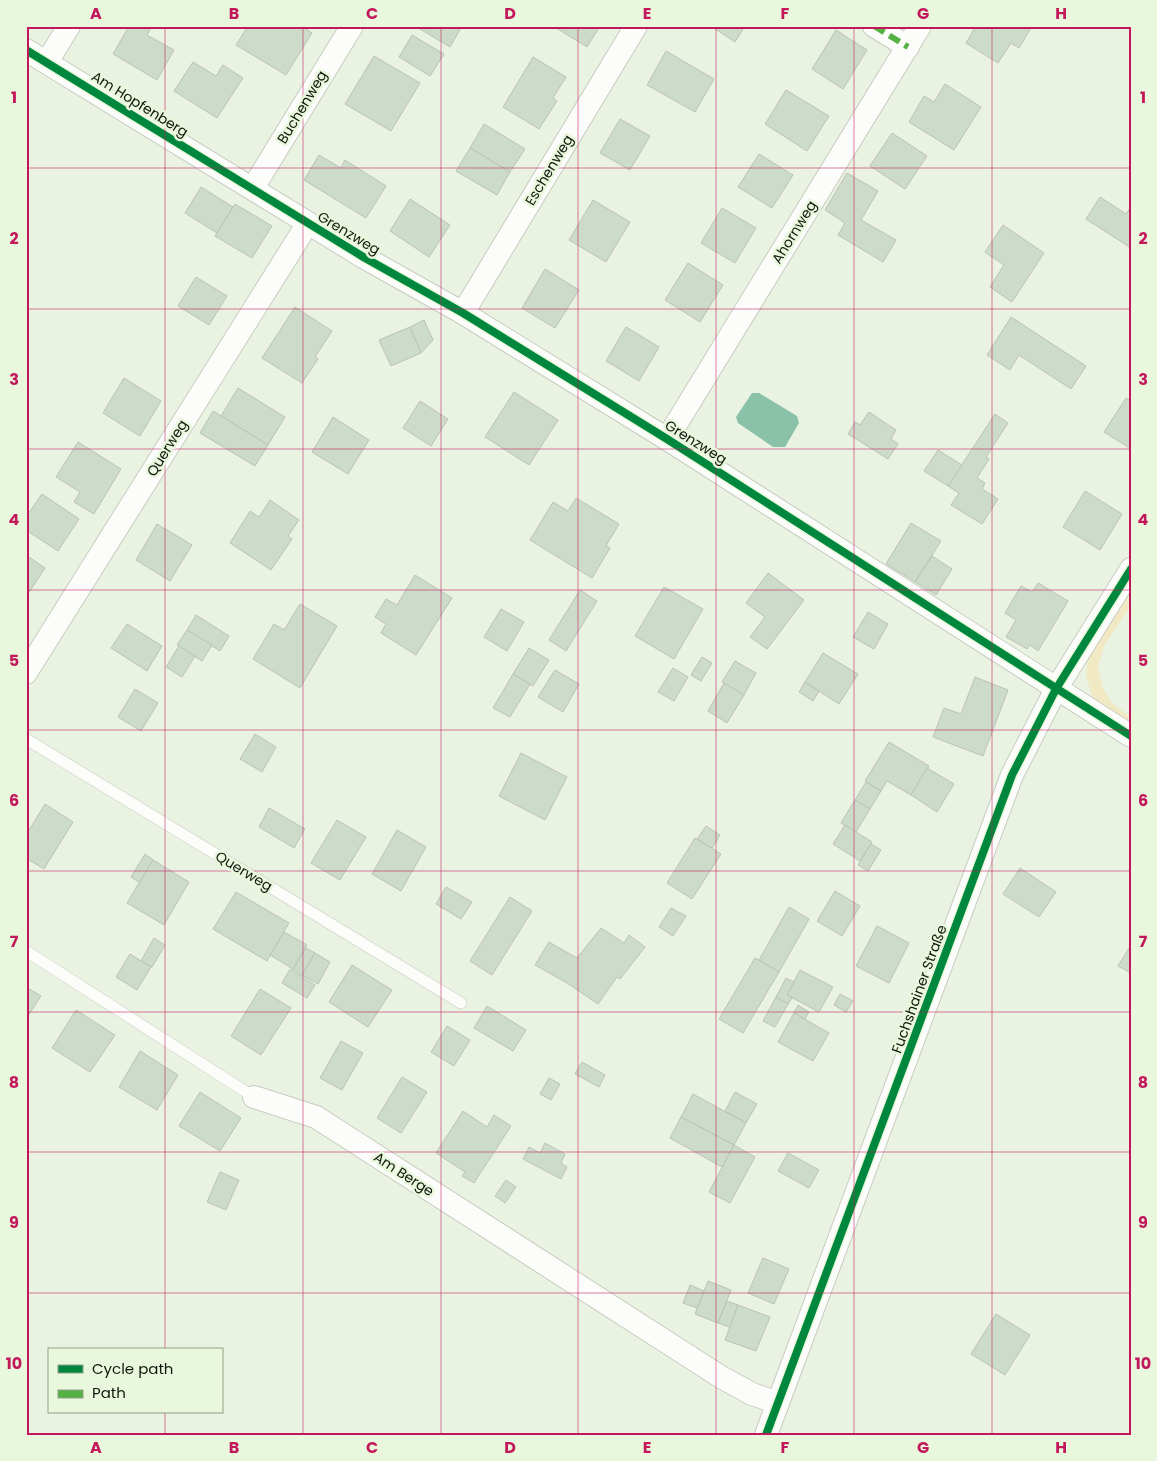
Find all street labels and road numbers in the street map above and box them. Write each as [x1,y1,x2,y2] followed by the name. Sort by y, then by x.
[88,66,192,142] street label: Am Hopfenberg
[272,67,332,147] street label: Buchenweg
[520,131,578,209] street label: Eschenweg
[767,197,821,267] street label: Ahornweg
[314,206,384,260] street label: Grenzweg
[661,415,731,469] street label: Grenzweg
[142,416,192,480] street label: Querweg
[212,846,276,896] street label: Querweg
[886,922,952,1056] street label: Fuchshainer Straße
[370,1147,438,1201] street label: Am Berge

